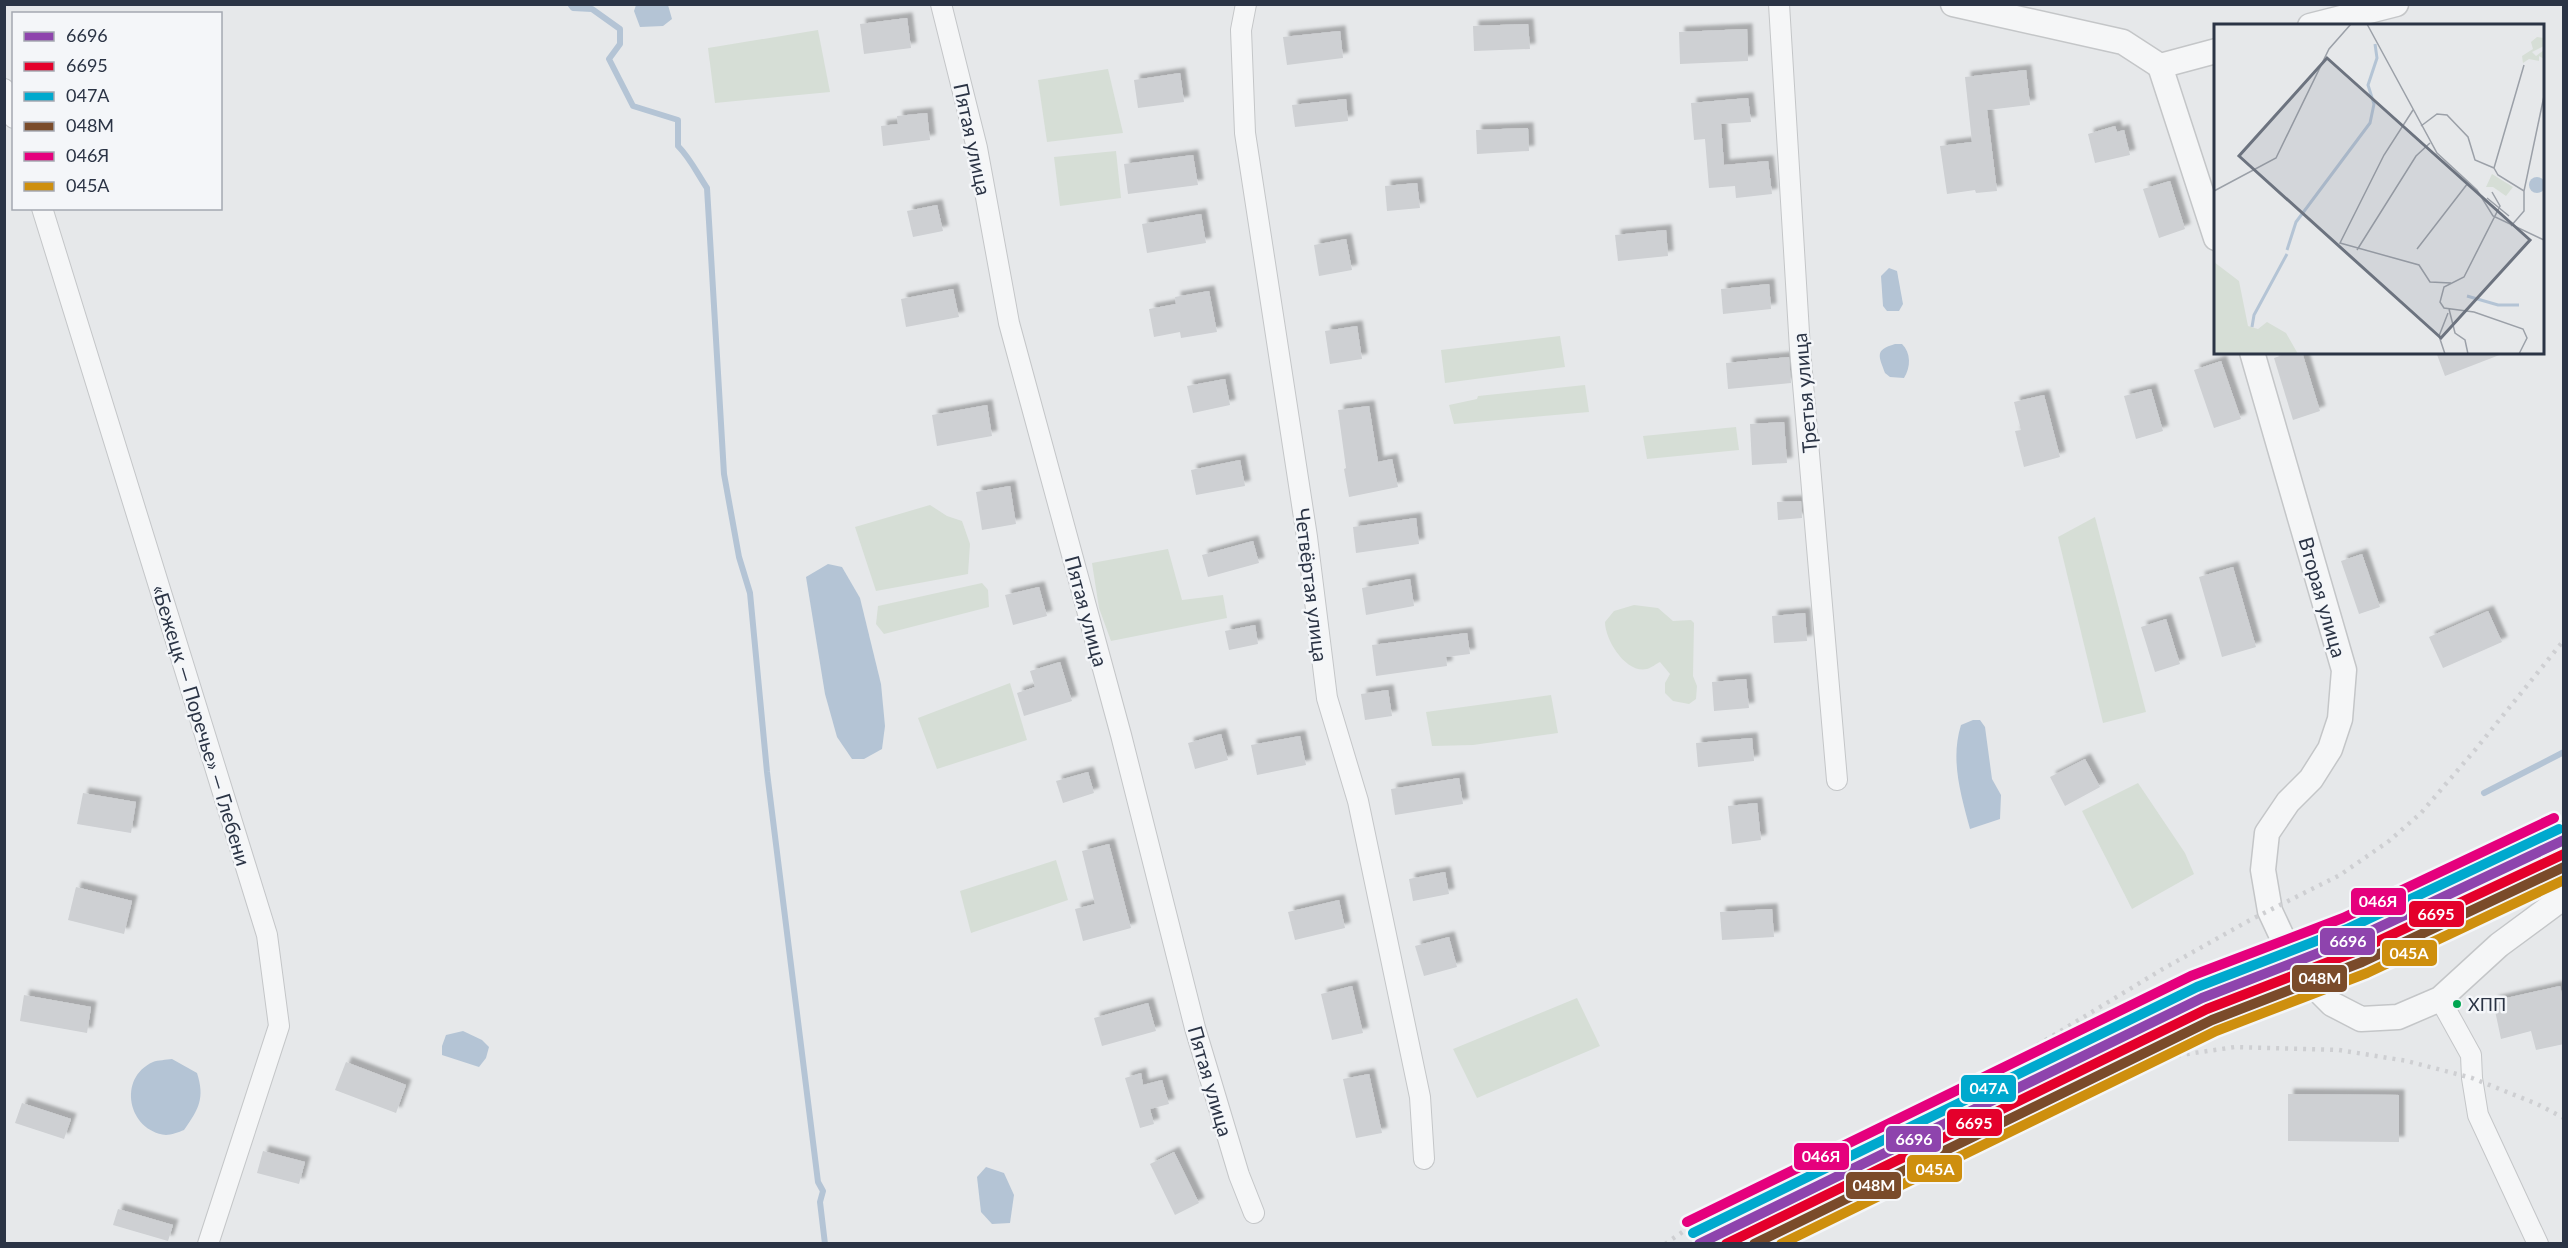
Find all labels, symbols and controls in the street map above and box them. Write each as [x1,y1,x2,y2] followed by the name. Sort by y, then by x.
[12,12,222,210] legend
[66,24,108,46] text: 6696
[2214,24,2544,354] inset map
[66,54,108,76] text: 6695
[949,81,997,197] street label: Пятая улица
[66,84,110,106] text: 047А
[66,114,114,136] text: 048М
[66,144,109,166] text: 046Я
[66,174,110,196] text: 045А
[1787,332,1821,454] street label: Третья улица
[1291,507,1333,663] street label: Четвёртая улица
[2294,534,2352,660] street label: Вторая улица
[1061,553,1113,669] street label: Пятая улица
[148,582,256,868] street label: «Бежецк — Поречье» — Глебени
[2350,887,2407,916] line badge: 046Я
[2359,891,2397,910] text: 046Я
[2408,900,2465,928] line badge: 6695
[2417,904,2455,923] text: 6695
[2319,927,2376,956] line badge: 6696
[2329,931,2367,950] text: 6696
[2381,939,2438,967] line badge: 045А
[2390,943,2429,962] text: 045А
[2291,964,2348,993] line badge: 048М
[2299,968,2341,987] text: 048М
[2468,993,2506,1015] place label: ХПП
[2451,998,2463,1010] marker: ХПП
[1184,1023,1238,1139] street label: Пятая улица
[1960,1074,2017,1103] line badge: 047А
[1970,1078,2009,1097] text: 047А
[1946,1108,2003,1137] line badge: 6695
[1955,1113,1993,1132] text: 6695
[1885,1125,1942,1153] line badge: 6696
[1895,1129,1933,1148] text: 6696
[1793,1142,1850,1171] line badge: 046Я
[1802,1146,1840,1165] text: 046Я
[1906,1154,1963,1183] line badge: 045А
[1916,1159,1955,1178] text: 045А
[1845,1171,1902,1200] line badge: 048М
[1853,1175,1895,1194] text: 048М

